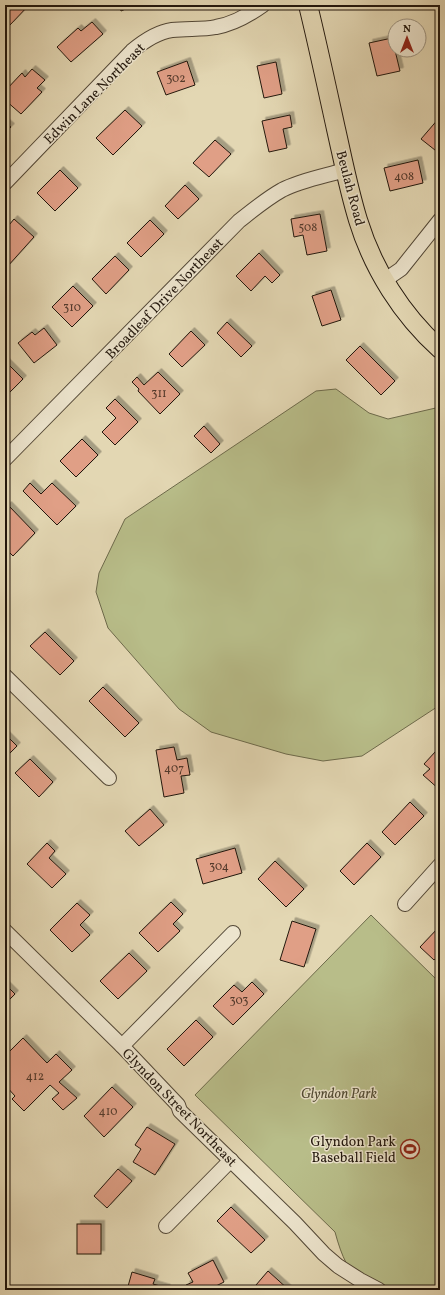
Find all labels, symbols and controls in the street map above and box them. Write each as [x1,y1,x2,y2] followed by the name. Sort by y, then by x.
[387,18,427,58] north arrow
[403,22,411,37] text: N
[40,39,150,149] street label: Edwin Lane Northeast
[166,71,186,87] house number: 302
[330,149,369,228] street label: Beulah Road
[394,169,414,185] house number: 408
[299,220,317,236] house number: 508
[102,234,228,364] street label: Broadleaf Drive Northeast
[63,300,81,316] house number: 310
[151,386,167,402] house number: 311
[164,761,184,777] house number: 407
[209,859,229,875] house number: 304
[230,993,248,1009] house number: 303
[117,1045,241,1171] street label: Glyndon Street Northeast
[26,1069,44,1085] house number: 412
[301,1085,377,1104] park label: Glyndon Park
[98,1104,118,1120] house number: 410
[311,1133,396,1168] place label: Glyndon Park Baseball Field
[399,1138,421,1160] sports icon: Glyndon Park Baseball Field

